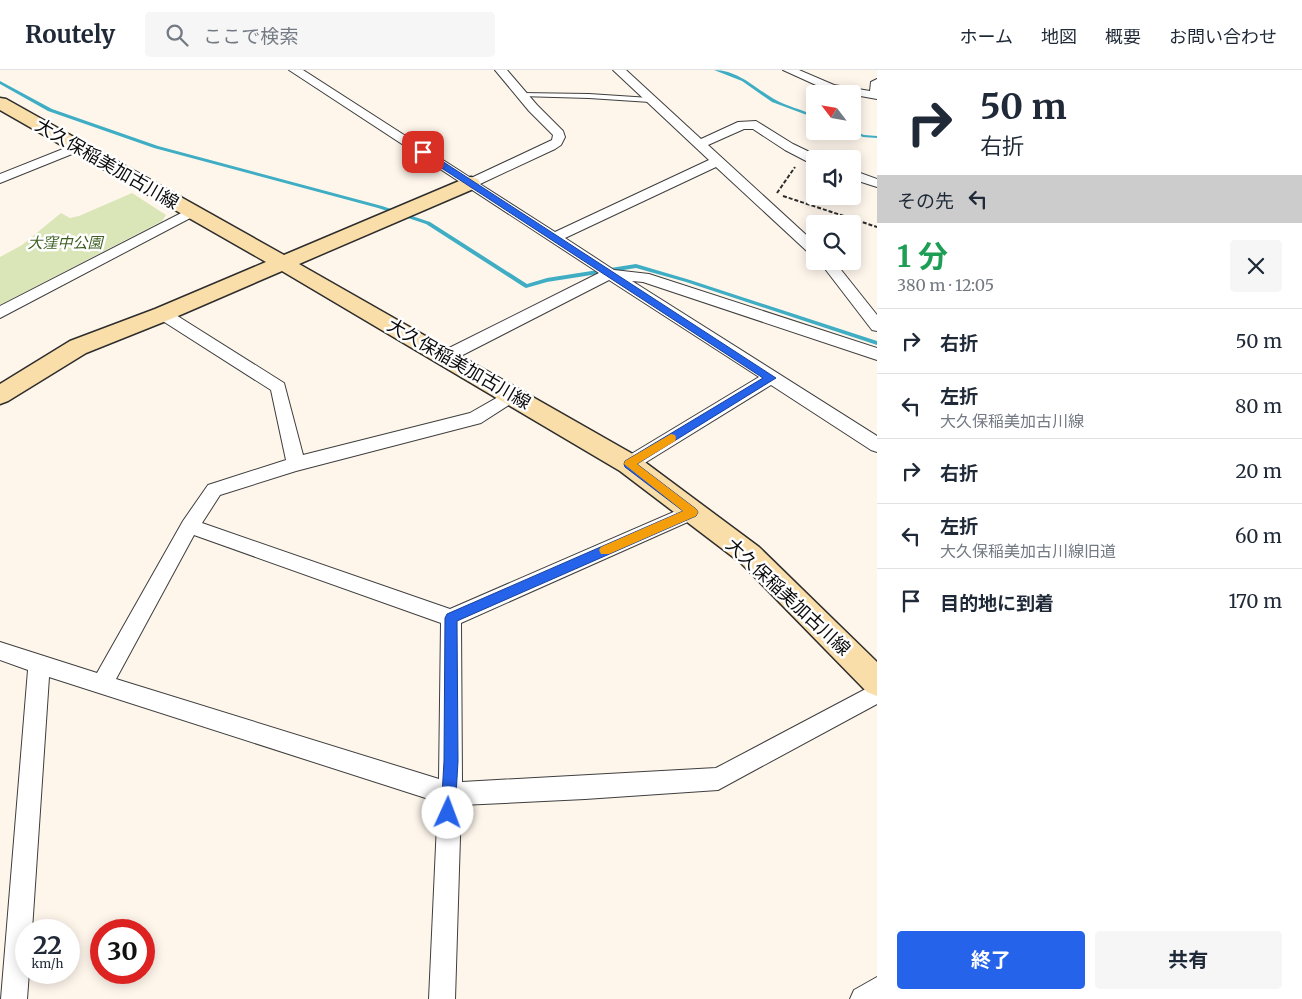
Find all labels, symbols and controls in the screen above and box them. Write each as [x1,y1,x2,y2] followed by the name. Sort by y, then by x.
[145,12,495,57] search box
[25,19,115,50] text: Routely
[163,21,191,49] icon: search
[203,24,298,48] text: ここで検索
[960,25,1013,48] text: ホーム
[1041,25,1077,48] text: 地図
[1105,25,1141,48] text: 概要
[1169,25,1277,48] text: お問い合わせ
[806,85,861,140] north arrow
[806,85,861,270] map controls
[980,85,1067,129] text: 50 m
[897,90,962,155] icon: right
[31,113,183,214] street label: 大久保稲美加古川線
[402,131,444,173] pin
[980,132,1024,160] text: 右折
[409,138,437,166] icon: arrive
[806,150,861,205] button: sound
[964,185,992,213] icon: left
[897,189,954,213] text: その先
[806,215,861,270] button: search
[27,233,104,252] park label: 大窪中公園
[897,237,948,275] text: 1 分
[1230,240,1282,292] button: close
[897,275,994,295] text: 380 m · 12:05
[383,313,535,414] street label: 大久保稲美加古川線
[897,327,925,355] icon: right
[1236,329,1282,353] text: 50 m
[940,331,978,355] text: 右折
[940,384,978,408] text: 左折
[897,392,925,420] icon: left
[1235,394,1282,418] text: 80 m
[940,411,1084,431] text: 大久保稲美加古川線
[897,457,925,485] icon: right
[1235,459,1282,483] text: 20 m
[940,461,978,485] text: 右折
[940,514,978,538] text: 左折
[897,522,925,550] icon: left
[1235,524,1282,548] text: 60 m
[721,533,855,660] street label: 大久保稲美加古川線
[940,541,1116,561] text: 大久保稲美加古川線旧道
[897,587,925,615] icon: arrive
[1229,589,1282,613] text: 170 m
[940,591,1054,615] text: 目的地に到着
[421,786,473,838] position arrow
[90,919,155,984] speed limit sign: 30
[33,929,62,961] text: 22
[897,931,1085,989] button: 終了
[1095,931,1282,989] button: 共有
[32,956,63,971] text: km/h

